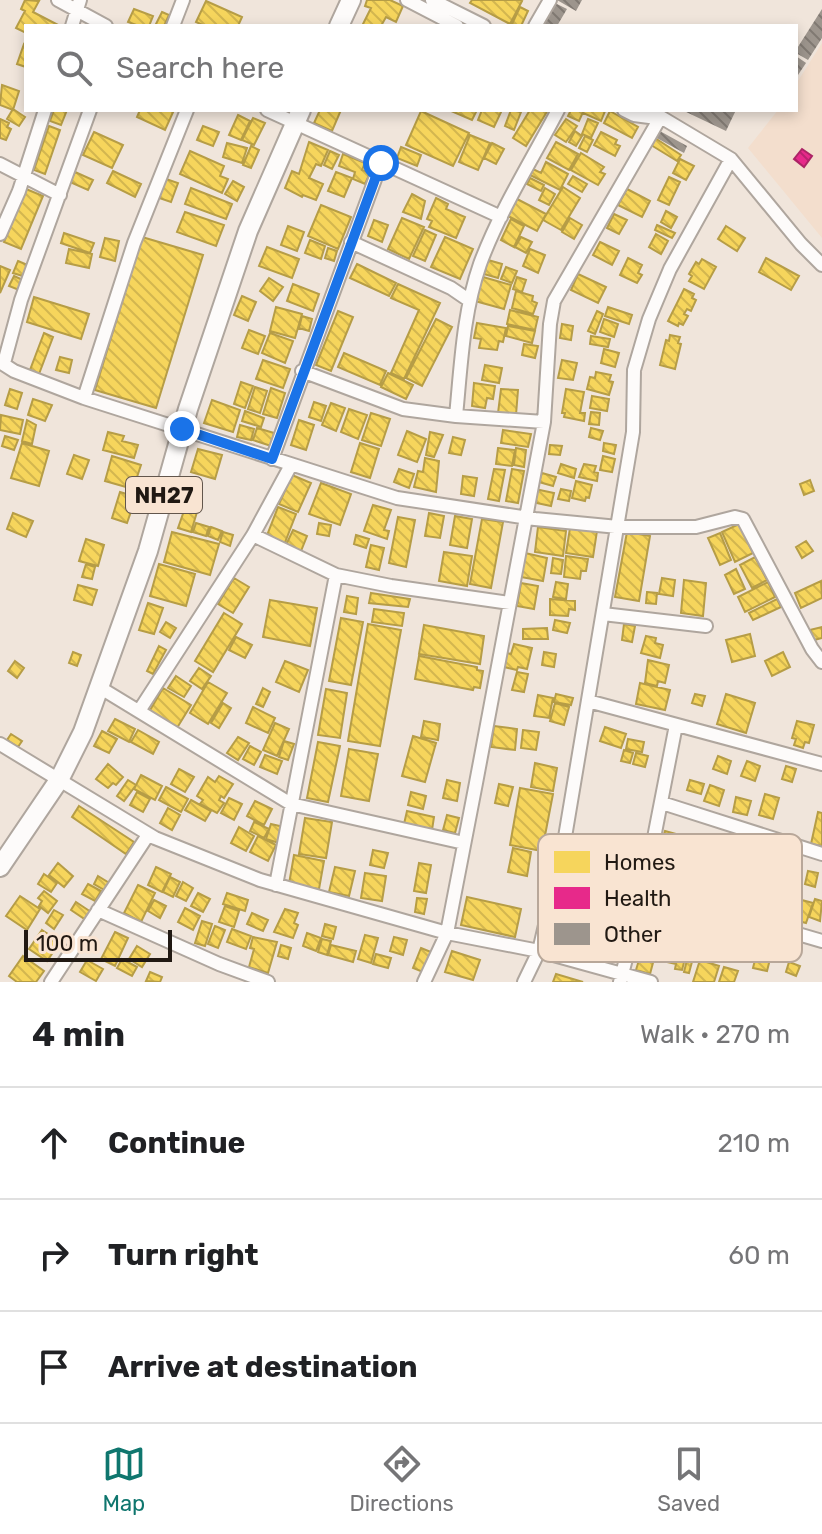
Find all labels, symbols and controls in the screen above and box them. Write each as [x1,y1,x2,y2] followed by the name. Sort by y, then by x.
[24,24,798,112] search box
[52,46,96,90] icon: search
[116,50,284,86] text: Search here
[363,145,399,181] route start
[164,411,200,447] route end
[126,477,202,513] road number: NH27
[538,834,802,962] legend
[604,849,675,876] text: Homes
[604,885,672,912] text: Health
[604,921,662,948] text: Other
[24,926,172,962] scale bar
[36,930,98,957] text: 100 m
[32,1014,125,1055] text: 4 min
[640,1019,790,1050] text: Walk · 270 m
[32,1121,76,1165] icon: ahead
[108,1125,245,1161] text: Continue
[718,1128,790,1159] text: 210 m
[32,1233,76,1277] icon: right
[108,1237,259,1273] text: Turn right
[728,1240,790,1271] text: 60 m
[32,1345,76,1389] icon: arrive
[108,1349,418,1385] text: Arrive at destination
[102,1442,146,1517] tab: Map
[349,1442,454,1517] tab: Directions
[657,1442,720,1517] tab: Saved

